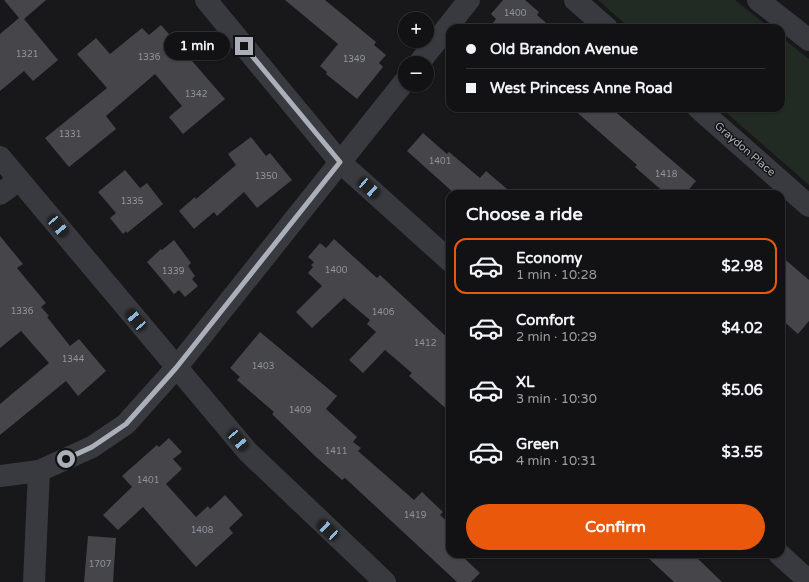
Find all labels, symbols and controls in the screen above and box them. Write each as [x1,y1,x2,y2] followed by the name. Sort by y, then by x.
[504,8,527,19] house number: 1400
[398,12,434,92] map controls
[398,12,434,48] button: +
[164,32,230,60] callout: 1 min
[235,37,253,55] route end
[180,38,214,54] text: 1 min
[490,40,638,58] text: Old Brandon Avenue
[16,49,38,60] house number: 1321
[138,52,161,63] house number: 1336
[343,54,366,65] house number: 1349
[398,56,434,92] button: −
[490,79,673,97] text: West Princess Anne Road
[185,89,207,100] house number: 1342
[712,119,778,179] street label: Graydon Place
[59,129,81,140] house number: 1331
[429,156,451,167] house number: 1401
[655,169,678,180] house number: 1418
[255,171,278,182] house number: 1350
[356,176,382,200] car
[121,196,144,207] house number: 1335
[466,203,583,225] text: Choose a ride
[46,213,70,239] car
[468,248,504,284] icon: car
[516,249,582,267] text: Economy
[722,257,763,275] text: $2.98
[325,265,348,276] house number: 1400
[162,266,185,277] house number: 1339
[516,267,597,283] text: 1 min · 10:28
[11,306,34,317] house number: 1336
[124,307,148,333] car
[372,307,395,318] house number: 1406
[468,310,504,346] icon: car
[516,311,575,329] text: Comfort
[722,319,763,337] text: $4.02
[516,329,597,345] text: 2 min · 10:29
[414,338,436,349] house number: 1412
[62,354,85,365] house number: 1344
[252,361,274,372] house number: 1403
[468,372,504,408] icon: car
[516,373,535,391] text: XL
[722,381,763,399] text: $5.06
[516,391,597,407] text: 3 min · 10:30
[289,405,312,416] house number: 1409
[226,427,250,453] car
[468,434,504,470] icon: car
[516,435,559,453] text: Green
[722,443,763,461] text: $3.55
[325,446,347,457] house number: 1411
[57,450,75,468] route start
[516,453,597,469] text: 4 min · 10:31
[137,475,159,486] house number: 1401
[466,504,765,550] button: Confirm
[404,510,427,521] house number: 1419
[315,517,341,543] car
[191,525,214,536] house number: 1408
[89,559,112,570] house number: 1707

